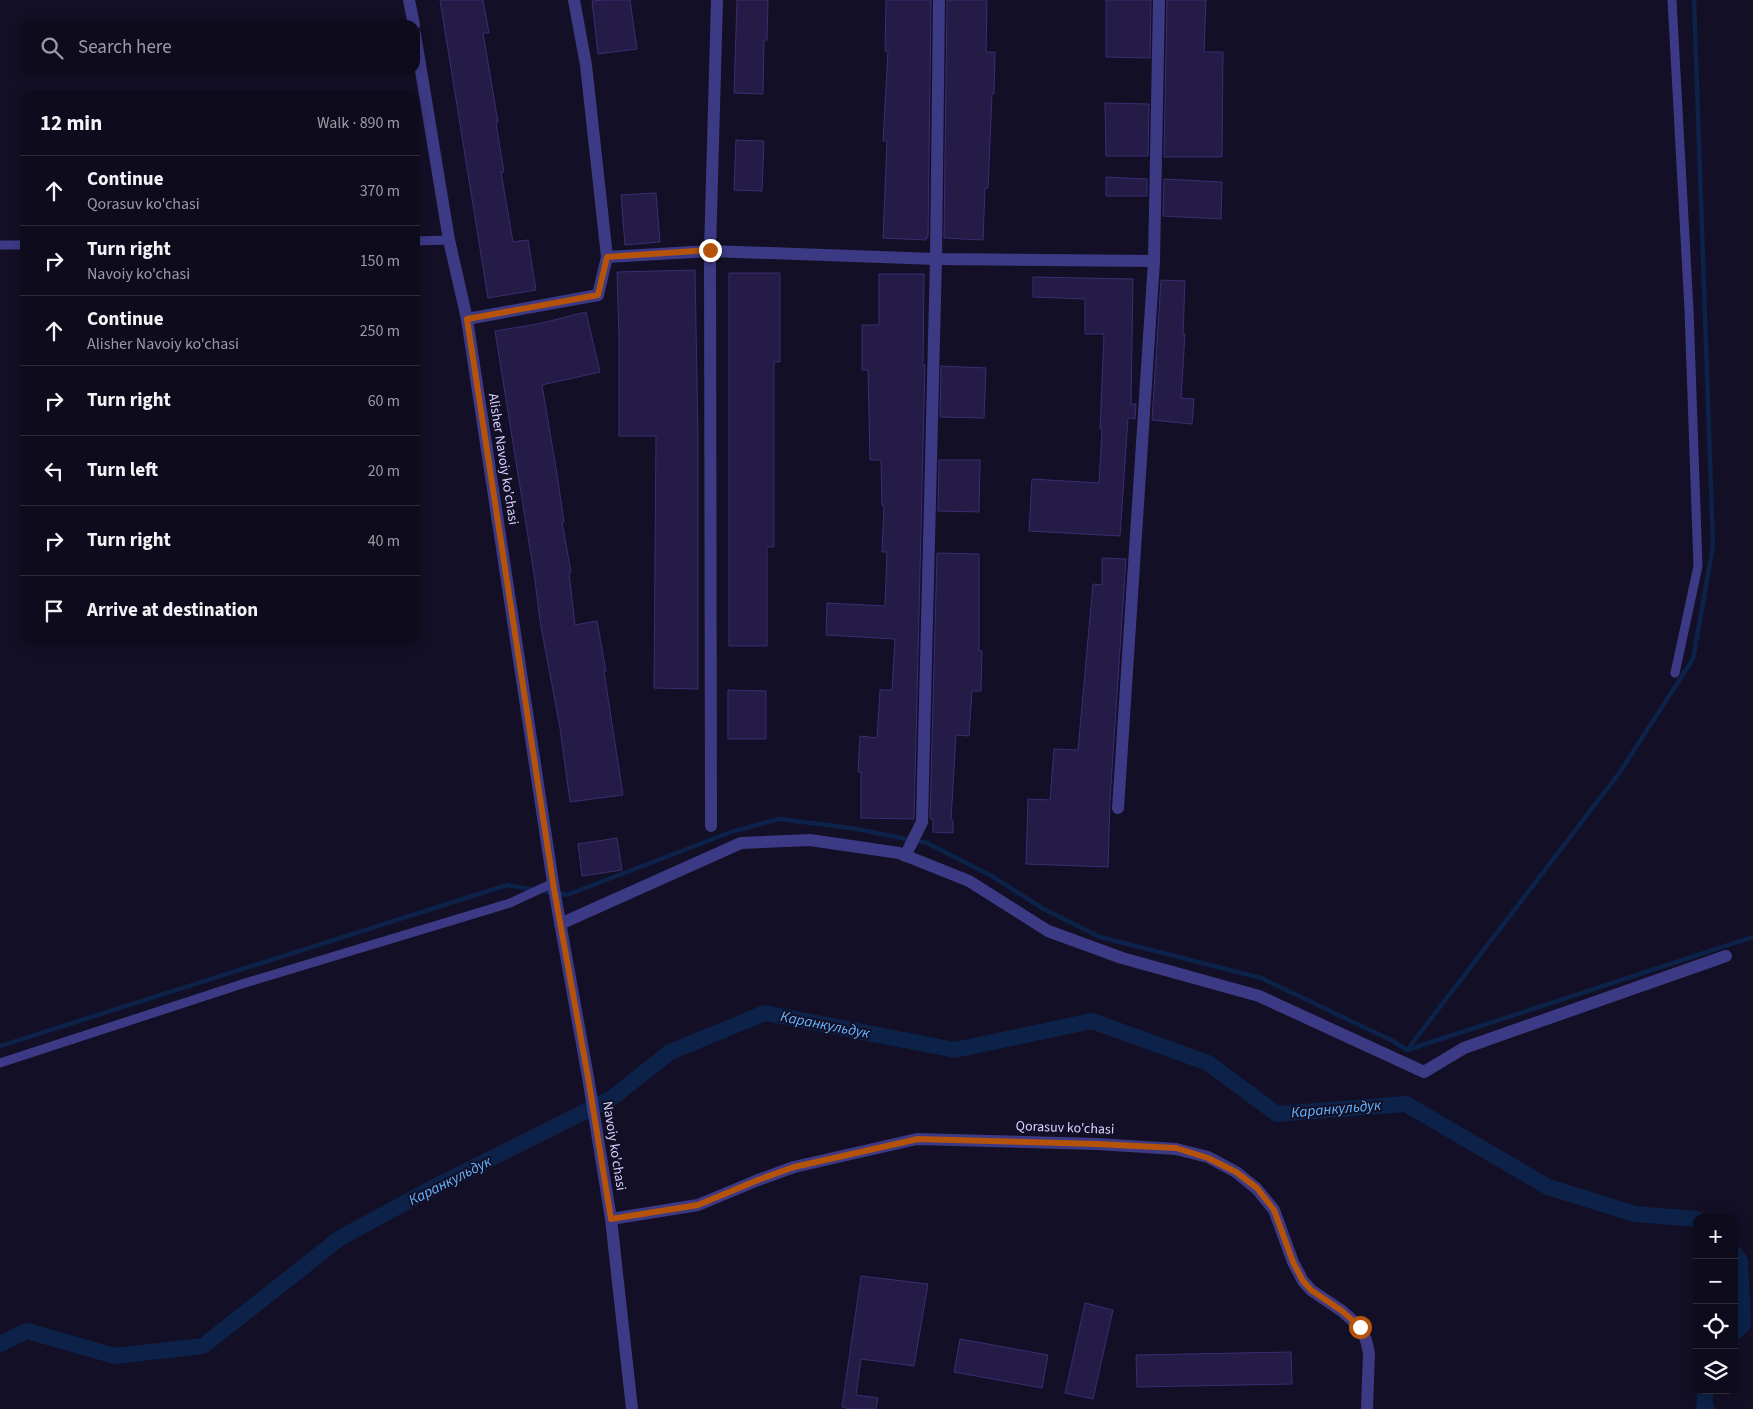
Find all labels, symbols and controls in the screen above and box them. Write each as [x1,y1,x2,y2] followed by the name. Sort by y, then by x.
[20,20,420,75] search box
[38,34,66,62] icon: search
[78,34,172,61] text: Search here
[40,108,102,138] text: 12 min
[317,112,400,134] text: Walk · 890 m
[87,166,164,193] text: Continue
[40,177,68,205] icon: ahead
[360,180,400,202] text: 370 m
[87,193,200,215] text: Qorasuv ko'chasi
[87,236,171,263] text: Turn right
[699,239,722,262] route end
[40,247,68,275] icon: right
[360,250,400,272] text: 150 m
[87,263,190,285] text: Navoiy ko'chasi
[87,306,164,333] text: Continue
[40,317,68,345] icon: ahead
[360,320,400,342] text: 250 m
[87,333,239,355] text: Alisher Navoiy ko'chasi
[40,387,68,415] icon: right
[87,387,171,414] text: Turn right
[368,390,400,412] text: 60 m
[483,392,523,526] street label: Alisher Navoiy ko'chasi
[40,457,68,485] icon: left
[87,457,158,484] text: Turn left
[368,460,400,482] text: 20 m
[40,527,68,555] icon: right
[87,527,171,554] text: Turn right
[368,530,400,552] text: 40 m
[40,597,68,625] icon: arrive
[87,597,258,624] text: Arrive at destination
[779,1006,872,1044] water label: Каранкульдук
[1290,1095,1383,1123] water label: Каранкульдук
[597,1100,631,1192] street label: Navoiy ko'chasi
[1015,1116,1115,1140] street label: Qorasuv ko'chasi
[405,1151,496,1211] water label: Каранкульдук
[1693,1214,1738,1394] map controls
[1693,1214,1738,1259] button: +
[1693,1259,1738,1304] button: −
[1693,1304,1738,1349] button: locate
[1349,1316,1372,1339] route start
[1693,1349,1738,1394] button: layers

